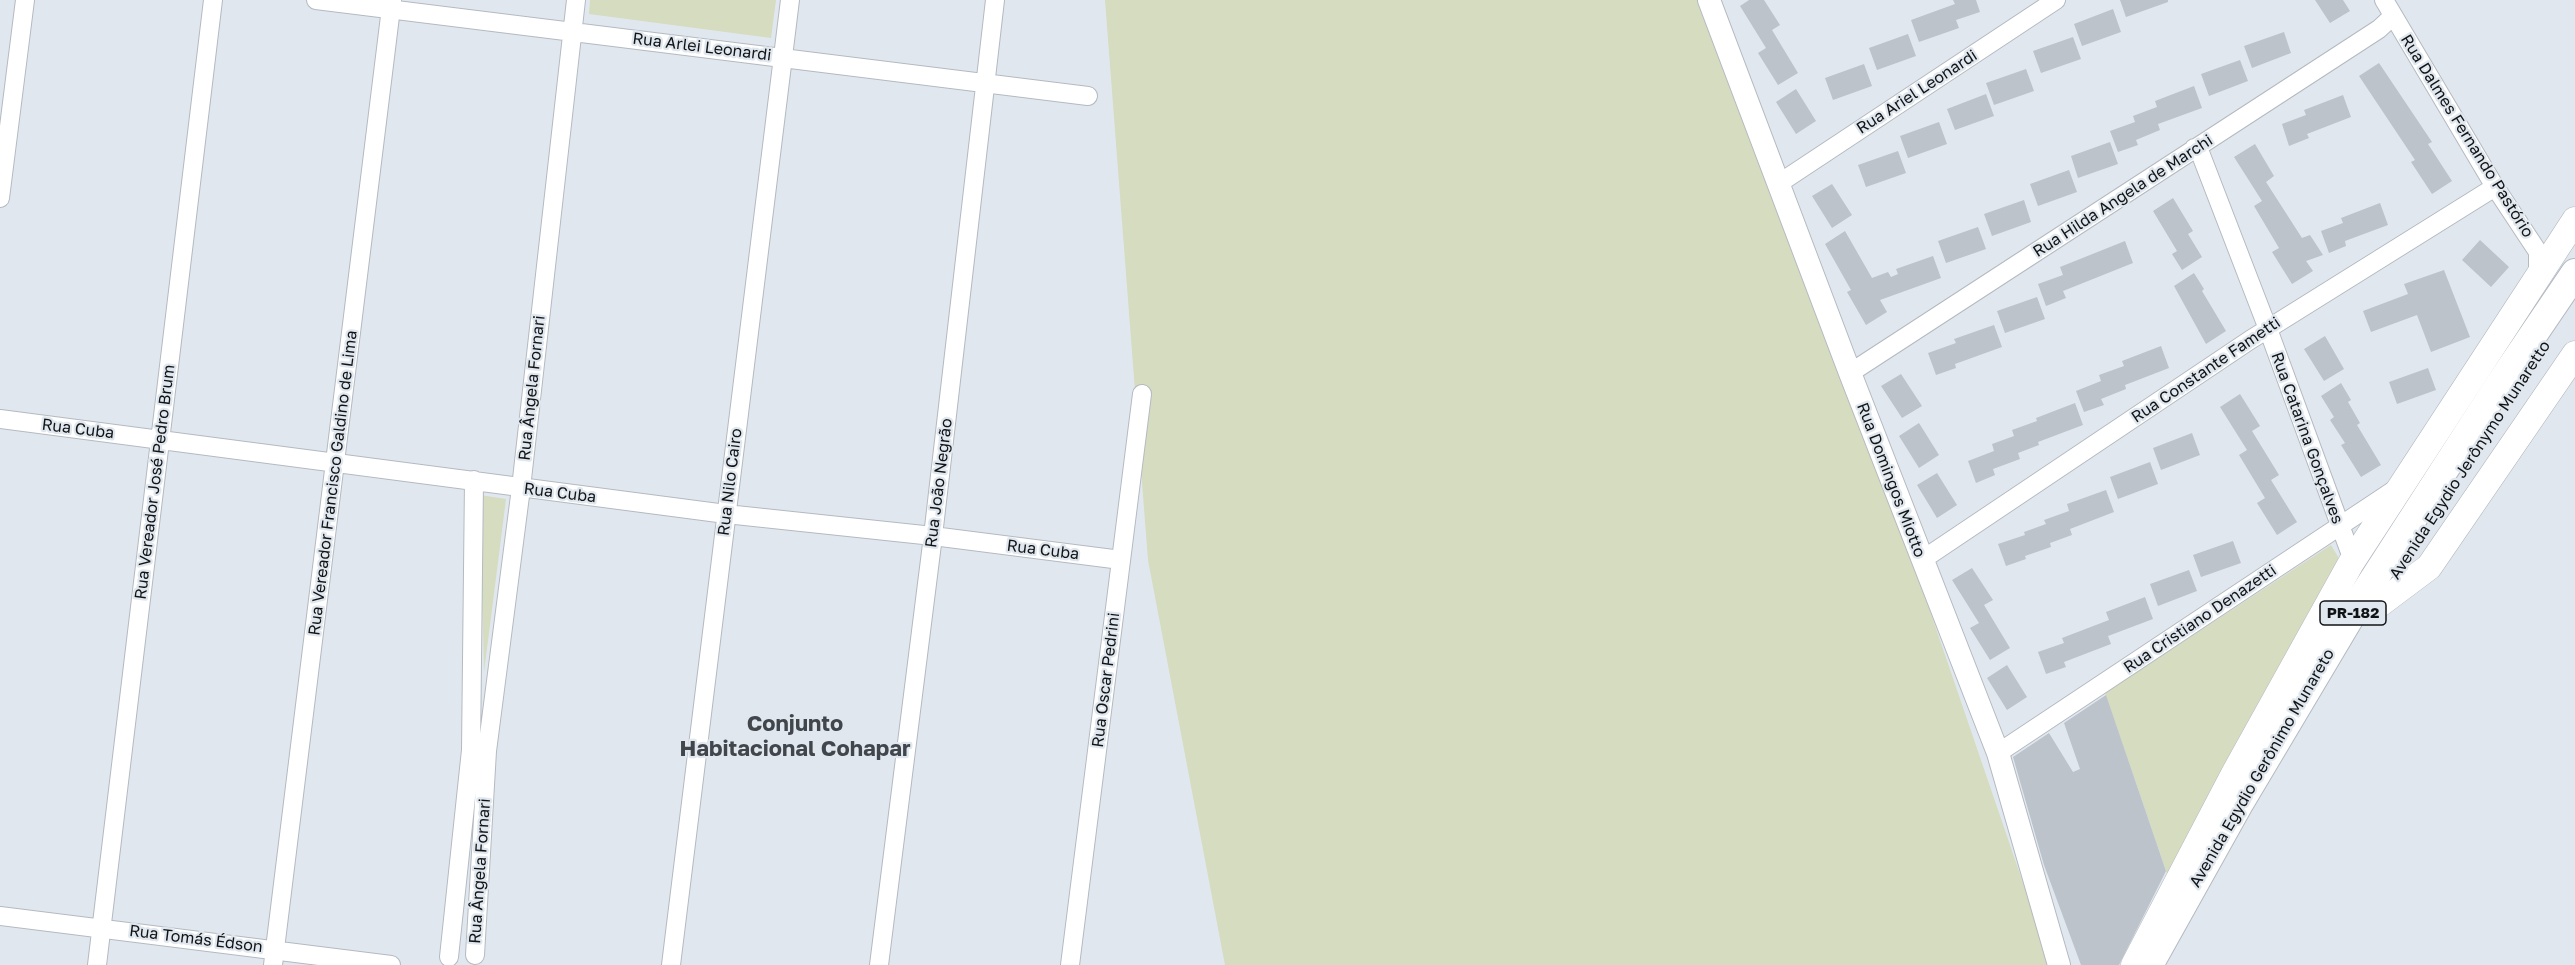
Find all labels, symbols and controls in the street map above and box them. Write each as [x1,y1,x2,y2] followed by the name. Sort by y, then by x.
[632,29,772,65] street label: Rua Arlei Leonardi
[2396,31,2538,241] street label: Rua Dalmes Fernando Pastório
[1853,46,1981,138] street label: Rua Ariel Leonardi
[2030,131,2216,261] street label: Rua Hilda Angela de Marchi
[2128,313,2284,427] street label: Rua Constante Fametti
[515,315,549,461] street label: Rua Ângela Fornari
[305,329,361,637] street label: Rua Vereador Francisco Galdino de Lima
[2386,337,2554,583] street label: Avenida Egydio Jerônymo Munaretto
[2267,349,2347,527] street label: Rua Catarina Gonçalves
[131,363,179,601] street label: Rua Vereador José Pedro Brum
[1853,400,1929,560] street label: Rua Domingos Miotto
[41,415,115,443] street label: Rua Cuba
[922,417,956,549] street label: Rua João Negrão
[714,427,746,537] street label: Rua Nilo Cairo
[523,479,597,507] street label: Rua Cuba
[1006,536,1080,564] street label: Rua Cuba
[2120,561,2280,677] street label: Rua Cristiano Denazetti
[2320,601,2386,625] road number: PR-182
[1088,611,1124,749] street label: Rua Oscar Pedrini
[2186,645,2338,891] street label: Avenida Egydio Gerônimo Munareto
[679,711,911,762] district label: Conjunto Habitacional Cohapar
[465,798,495,944] street label: Rua Ângela Fornari
[128,921,264,957] street label: Rua Tomás Édson

